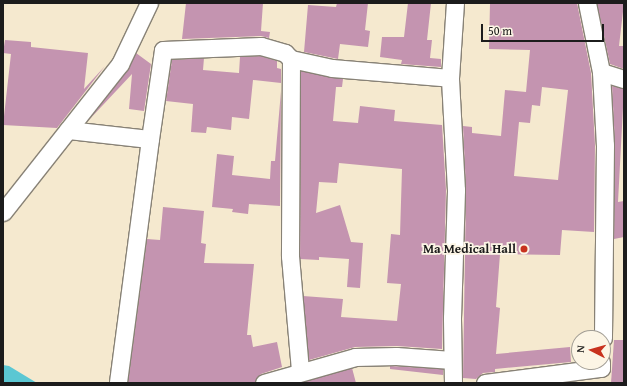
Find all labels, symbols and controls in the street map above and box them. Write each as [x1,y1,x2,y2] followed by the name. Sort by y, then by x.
[483,16,606,42] scale bar
[488,22,512,39] text: 50 m
[423,241,516,257] place label: Ma Medical Hall
[519,244,529,254] marker: Ma Medical Hall
[571,330,611,370] north arrow
[572,344,588,353] text: N

